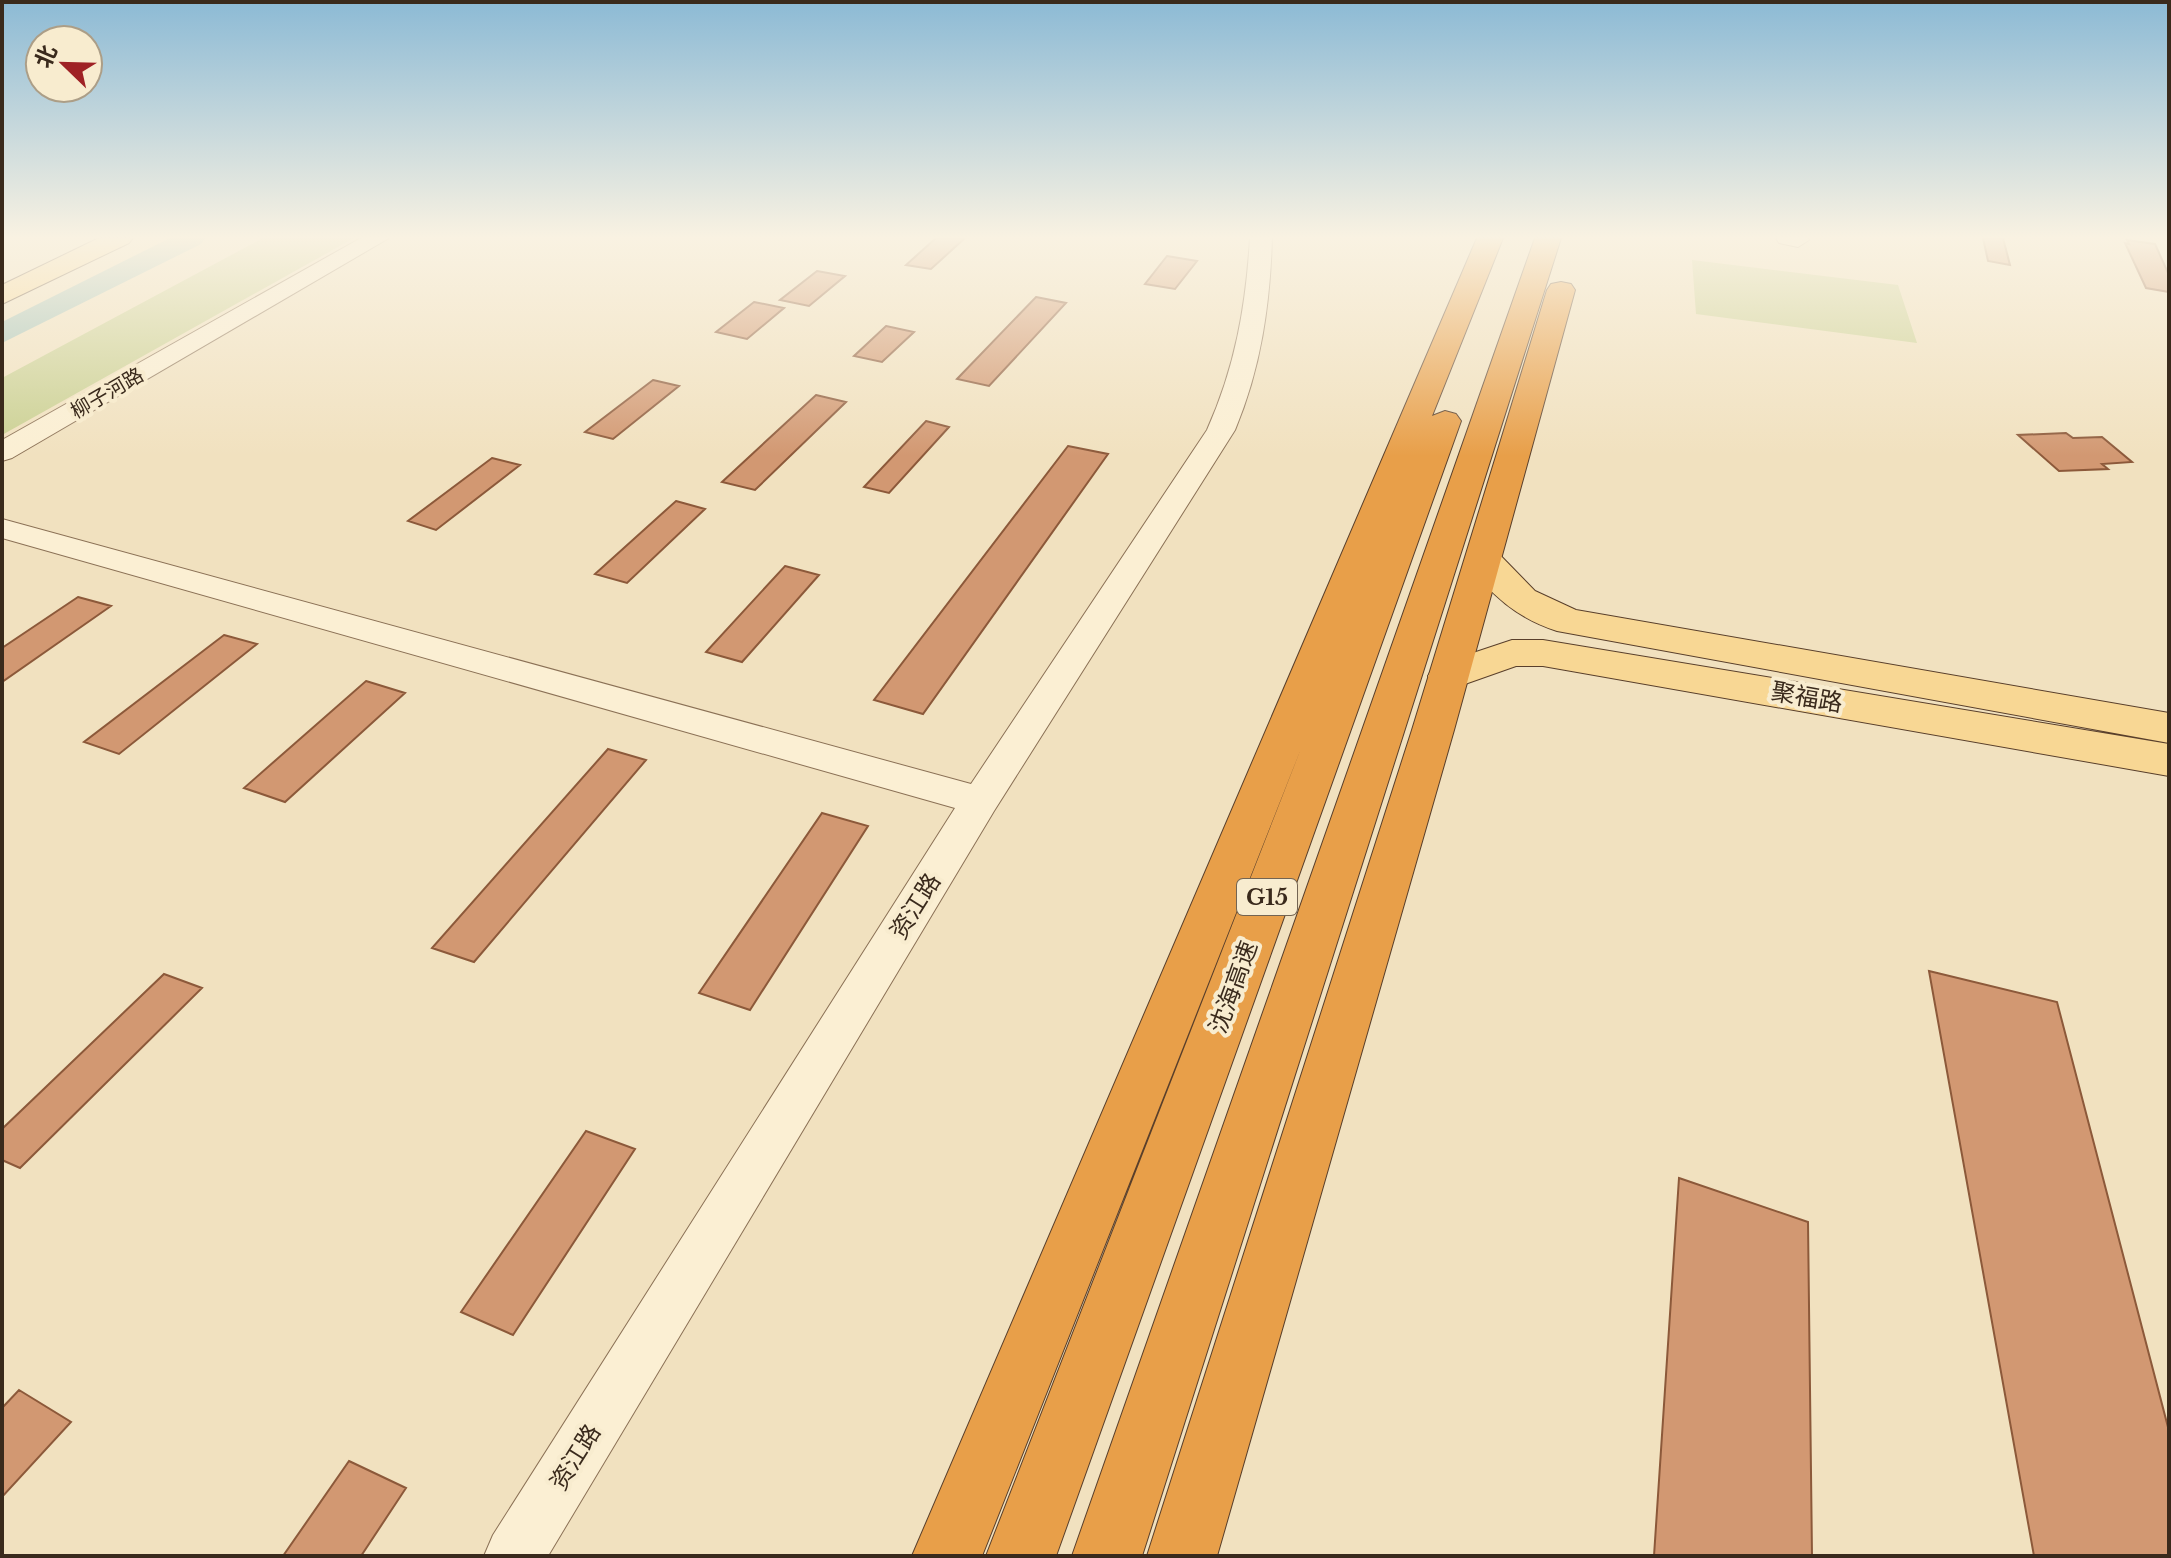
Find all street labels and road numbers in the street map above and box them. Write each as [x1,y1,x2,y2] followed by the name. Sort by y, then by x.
[66,363,148,423] street label: 柳子河路
[1769,676,1845,718] street label: 聚福路
[884,868,946,944] street label: 资江路
[1237,879,1297,915] road number: G15
[1203,937,1263,1037] street label: 沈海高速
[544,1419,606,1495] street label: 资江路

